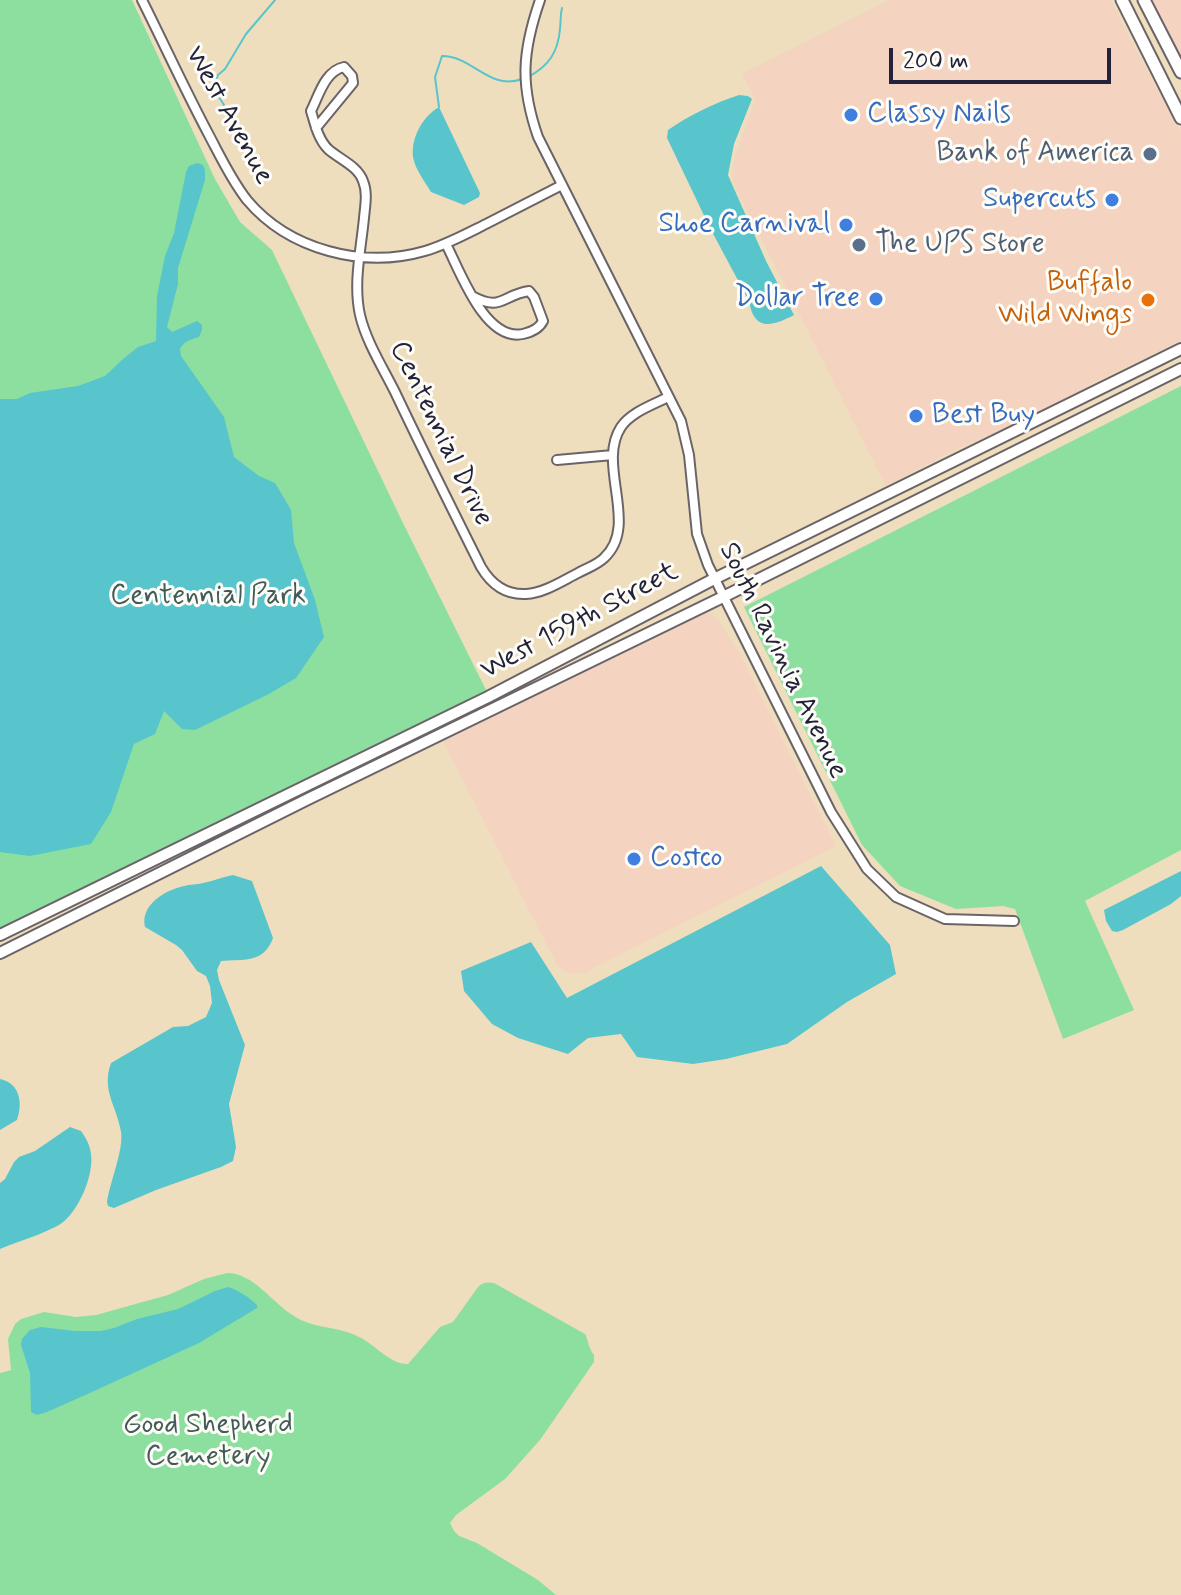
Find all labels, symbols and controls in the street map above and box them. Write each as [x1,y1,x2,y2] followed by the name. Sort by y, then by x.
[893,32,1115,82] scale bar
[176,41,280,191] street label: West Avenue
[903,46,969,77] text: 200 m
[867,98,1011,132] place label: Classy Nails
[842,106,860,124] marker: Classy Nails
[936,137,1134,171] place label: Bank of America
[1141,145,1159,163] marker: Bank of America
[983,183,1096,217] place label: Supercuts
[1103,191,1121,209] marker: Supercuts
[658,208,830,242] place label: Shoe Carnival
[837,216,855,234] marker: Shoe Carnival
[875,228,1045,262] place label: The UPS Store
[850,236,868,254] marker: The UPS Store
[998,267,1132,333] place label: Buffalo Wild Wings
[734,282,860,316] place label: Dollar Tree
[867,290,885,308] marker: Dollar Tree
[1139,291,1157,309] marker: Buffalo Wild Wings
[381,336,499,532] street label: Centennial Drive
[932,399,1035,433] place label: Best Buy
[907,407,925,425] marker: Best Buy
[710,537,854,785] street label: South Ravinia Avenue
[476,556,684,688] street label: West 159th Street
[110,580,306,614] park label: Centennial Park
[650,842,722,876] place label: Costco
[625,850,643,868] marker: Costco
[123,1409,293,1475] park label: Good Shepherd Cemetery

